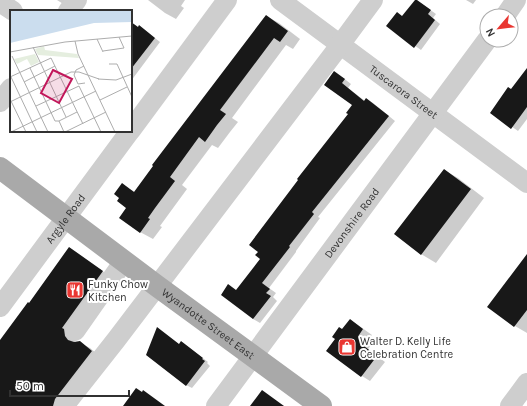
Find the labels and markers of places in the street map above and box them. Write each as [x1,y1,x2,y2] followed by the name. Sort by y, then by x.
[88,278,148,304] place label: Funky Chow Kitchen
[65,280,85,300] restaurant icon: Funky Chow Kitchen
[360,335,453,361] place label: Walter D. Kelly Life Celebration Centre
[337,337,357,357] shop icon: Walter D. Kelly Life Celebration Centre

